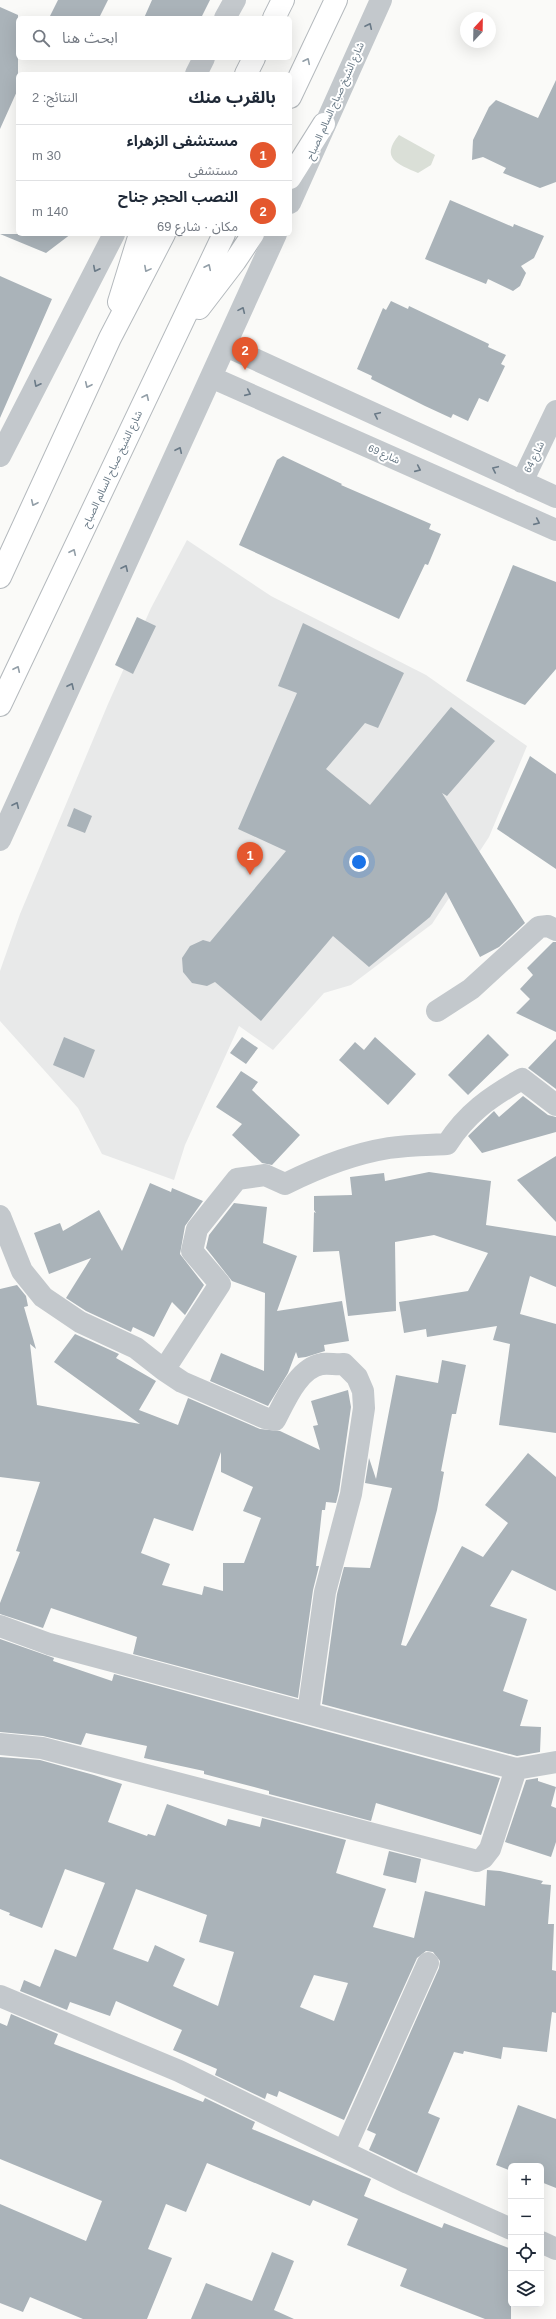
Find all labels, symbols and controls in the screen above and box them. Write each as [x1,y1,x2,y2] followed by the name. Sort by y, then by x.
[460,12,496,48] north arrow
[16,16,292,60] search box
[364,23,372,31] one-way arrow
[30,27,52,49] icon: search
[62,29,118,46] text: ابحث هنا
[304,40,368,162] street label: شارع الشيخ صباح السالم الصباح
[302,58,310,66] one-way arrow
[188,88,276,107] text: بالقرب منك
[32,90,78,105] text: النتائج: 2
[127,132,238,149] text: مستشفى الزهراء
[32,148,61,163] text: 30 m
[259,148,267,163] text: 1
[188,163,238,178] text: مستشفى
[118,188,238,205] text: النصب الحجر جناح
[32,204,68,219] text: 140 m
[259,204,267,219] text: 2
[157,219,238,234] text: مكان · شارع 69
[204,263,211,271] one-way arrow
[93,264,101,272] one-way arrow
[144,265,151,272] one-way arrow
[237,307,245,315] one-way arrow
[232,337,258,370] pin: 2
[34,380,42,388] one-way arrow
[85,380,93,388] one-way arrow
[245,389,252,397] one-way arrow
[141,393,149,401] one-way arrow
[80,409,146,530] street label: شارع الشيخ صباح السالم الصباح
[373,412,381,420] one-way arrow
[522,439,548,475] street label: شارع 64
[366,442,402,468] street label: شارع 69
[174,447,182,455] one-way arrow
[414,464,422,472] one-way arrow
[492,466,499,474] one-way arrow
[31,499,39,506] one-way arrow
[533,517,540,525] one-way arrow
[68,549,76,556] one-way arrow
[120,565,128,573] one-way arrow
[12,666,20,674] one-way arrow
[66,683,74,691] one-way arrow
[11,801,19,809] one-way arrow
[237,842,263,875] pin: 1
[349,852,369,872] your location
[508,2163,544,2307] map controls
[508,2163,544,2199] button: +
[508,2199,544,2235] button: −
[508,2235,544,2271] button: locate
[508,2271,544,2307] button: layers

